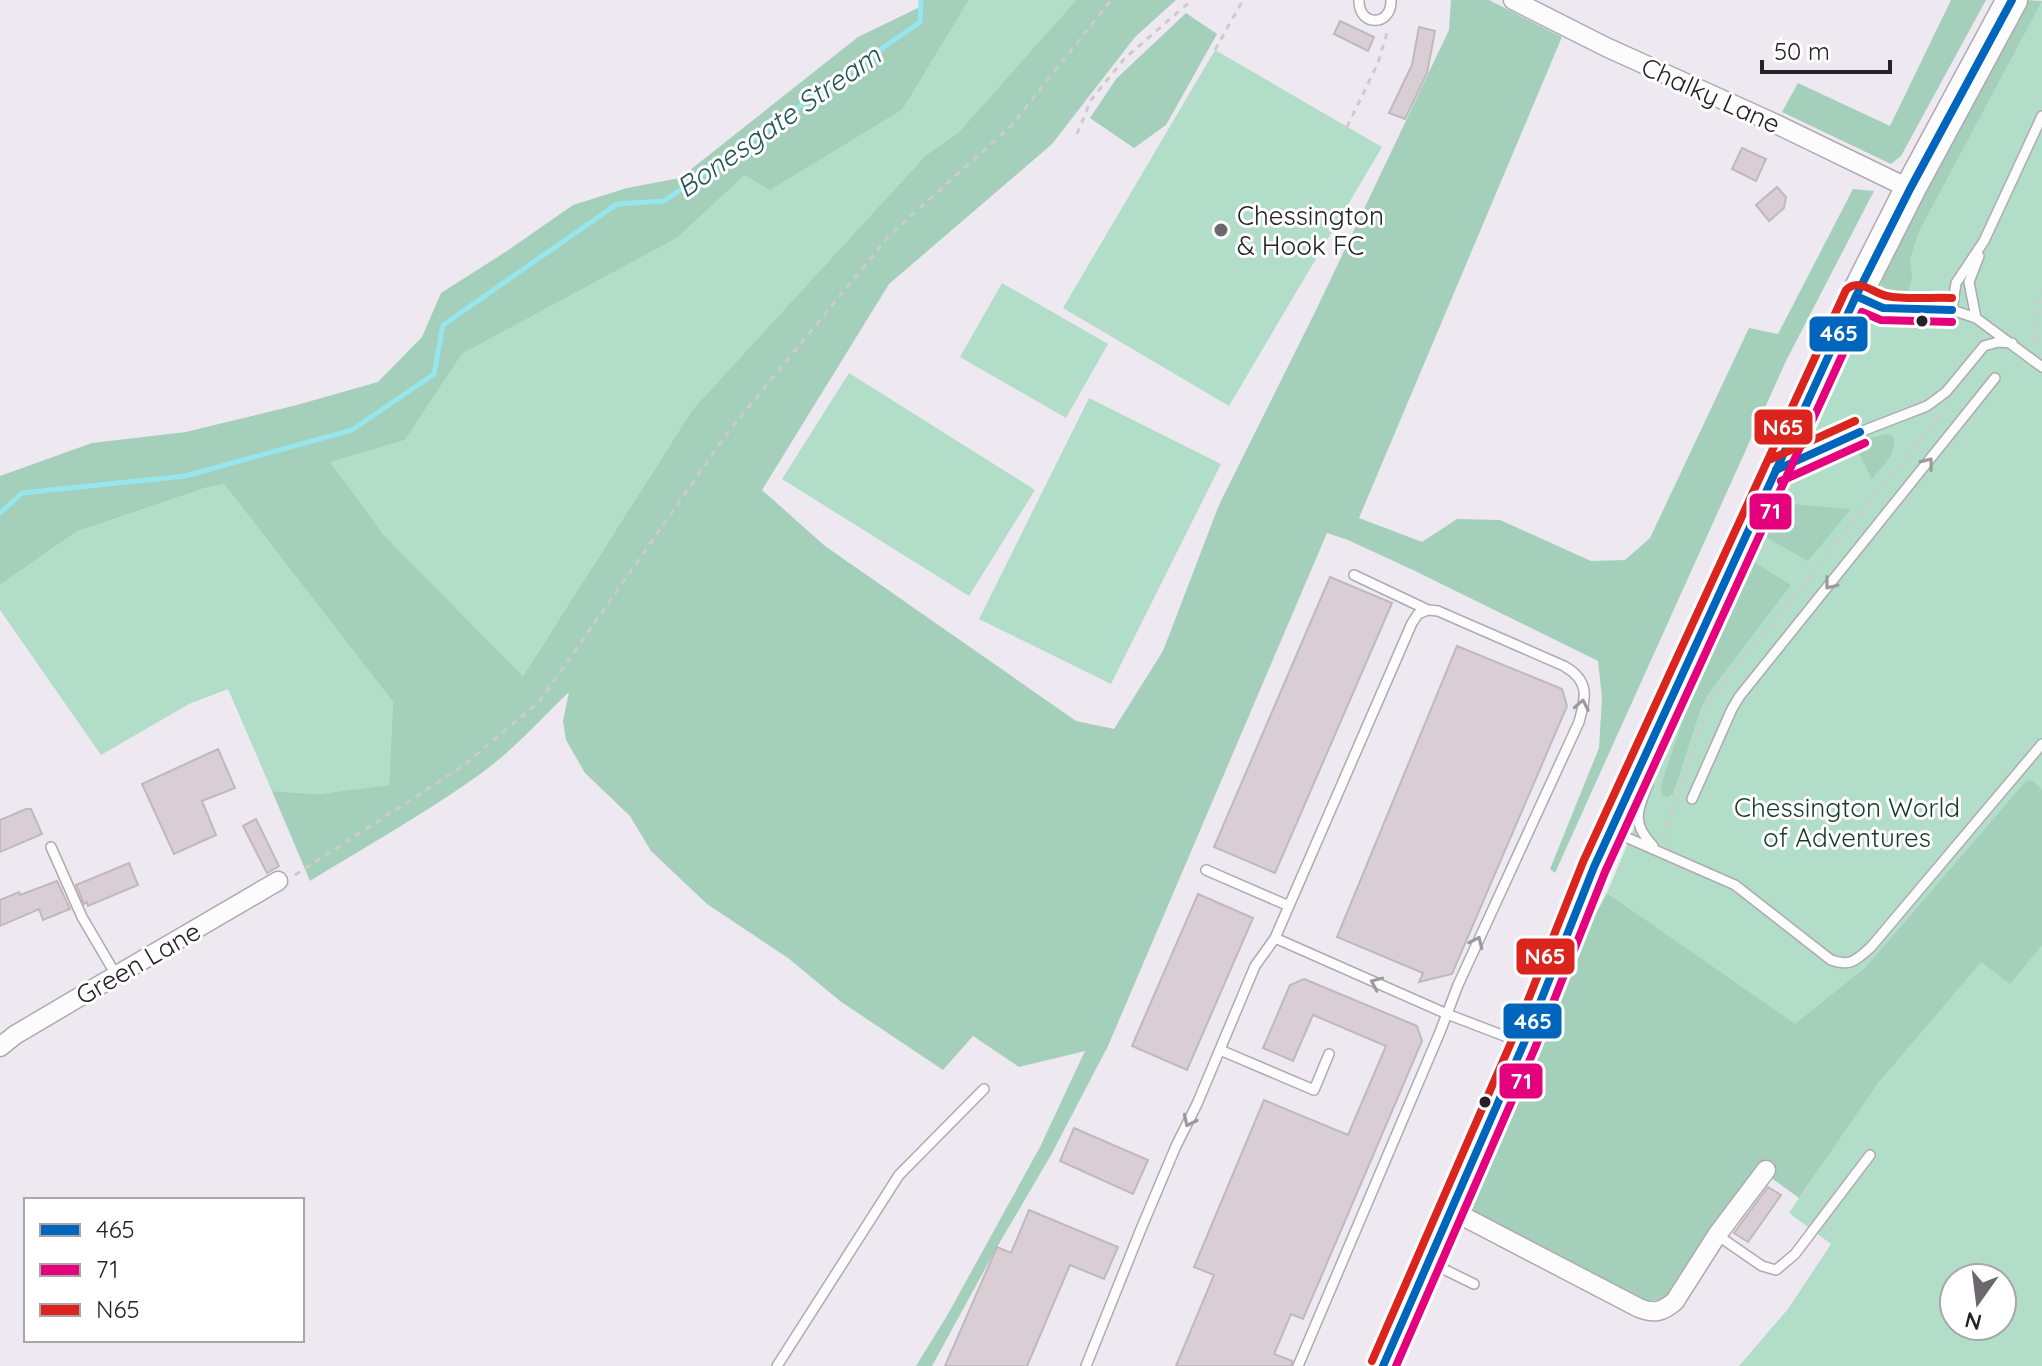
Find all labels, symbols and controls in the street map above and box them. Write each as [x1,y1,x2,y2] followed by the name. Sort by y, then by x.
[1762,24,1890,74] scale bar
[1774,36,1830,66] text: 50 m
[669,37,887,205] water label: Bonesgate Stream
[1636,50,1786,140] street label: Chalky Lane
[1237,199,1384,262] place label: Chessington & Hook FC
[1212,221,1230,239] marker: Chessington & Hook FC
[1914,313,1930,329] unlabelled marker
[1808,315,1869,353] line badge: 465
[1820,319,1858,347] text: 465
[1753,408,1814,446] line badge: N65
[1762,413,1804,441] text: N65
[1918,457,1932,472] one-way arrow
[1748,492,1793,531] line badge: 71
[1759,497,1781,525] text: 71
[1825,575,1840,589] one-way arrow
[1573,698,1590,712] one-way arrow
[1734,791,1960,854] park label: Chessington World of Adventures
[70,914,206,1012] street label: Green Lane
[1467,936,1483,951] one-way arrow
[1515,937,1576,976] line badge: N65
[1524,942,1566,970] text: N65
[1370,976,1384,992] one-way arrow
[1502,1002,1563,1040] line badge: 465
[1514,1007,1552,1035] text: 465
[1498,1062,1544,1100] line badge: 71
[1510,1067,1532,1095] text: 71
[1477,1094,1493,1110] unlabelled marker
[1183,1113,1199,1128] one-way arrow
[24,1198,304,1342] legend
[96,1214,135,1244] text: 465
[96,1254,118,1284] text: 71
[1938,1262,2018,1342] north arrow
[96,1294,139,1324] text: N65
[1962,1306,1984,1337] text: N

